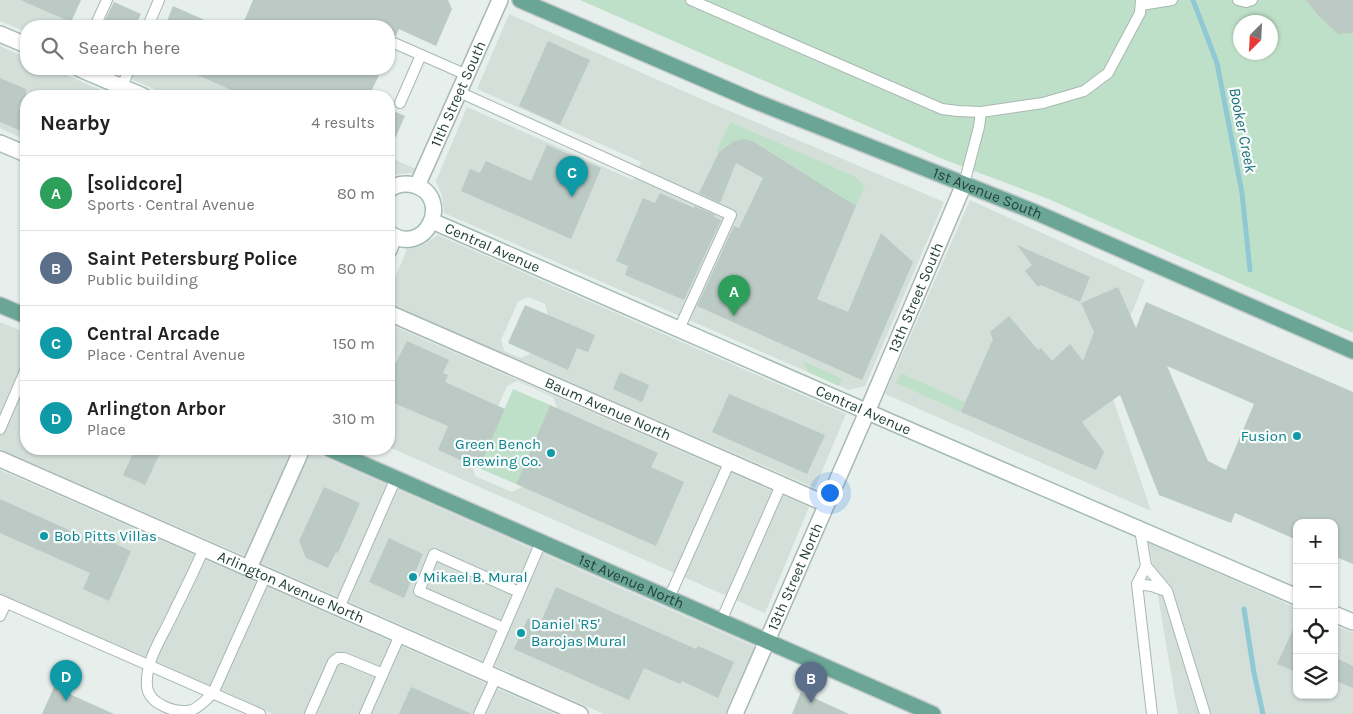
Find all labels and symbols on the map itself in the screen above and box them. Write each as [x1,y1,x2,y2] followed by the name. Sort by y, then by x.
[1233,15,1278,60] north arrow
[427,38,490,150] street label: 11th Street South
[1225,86,1261,175] water label: Booker Creek
[556,156,588,197] pin: C
[930,164,1045,223] street label: 1st Avenue South
[442,219,543,276] street label: Central Avenue
[884,240,947,355] street label: 13th Street South
[718,275,750,316] pin: A
[542,373,674,444] street label: Baum Avenue North
[813,381,914,439] street label: Central Avenue
[1241,427,1287,445] place label: Fusion
[1291,430,1303,442] marker: Fusion
[455,435,541,470] place label: Green Bench Brewing Co.
[545,447,557,459] marker: Green Bench Brewing Co.
[817,480,843,506] your location
[764,520,826,633] street label: 13th Street North
[54,527,157,545] place label: Bob Pitts Villas
[38,530,50,542] marker: Bob Pitts Villas
[215,547,367,627] street label: Arlington Avenue North
[576,551,687,613] street label: 1st Avenue North
[423,568,528,586] place label: Mikael B. Mural
[407,571,419,583] marker: Mikael B. Mural
[531,615,626,650] place label: Daniel 'R5' Barojas Mural
[515,627,527,639] marker: Daniel 'R5' Barojas Mural
[50,660,82,701] pin: D
[795,662,827,703] pin: B

